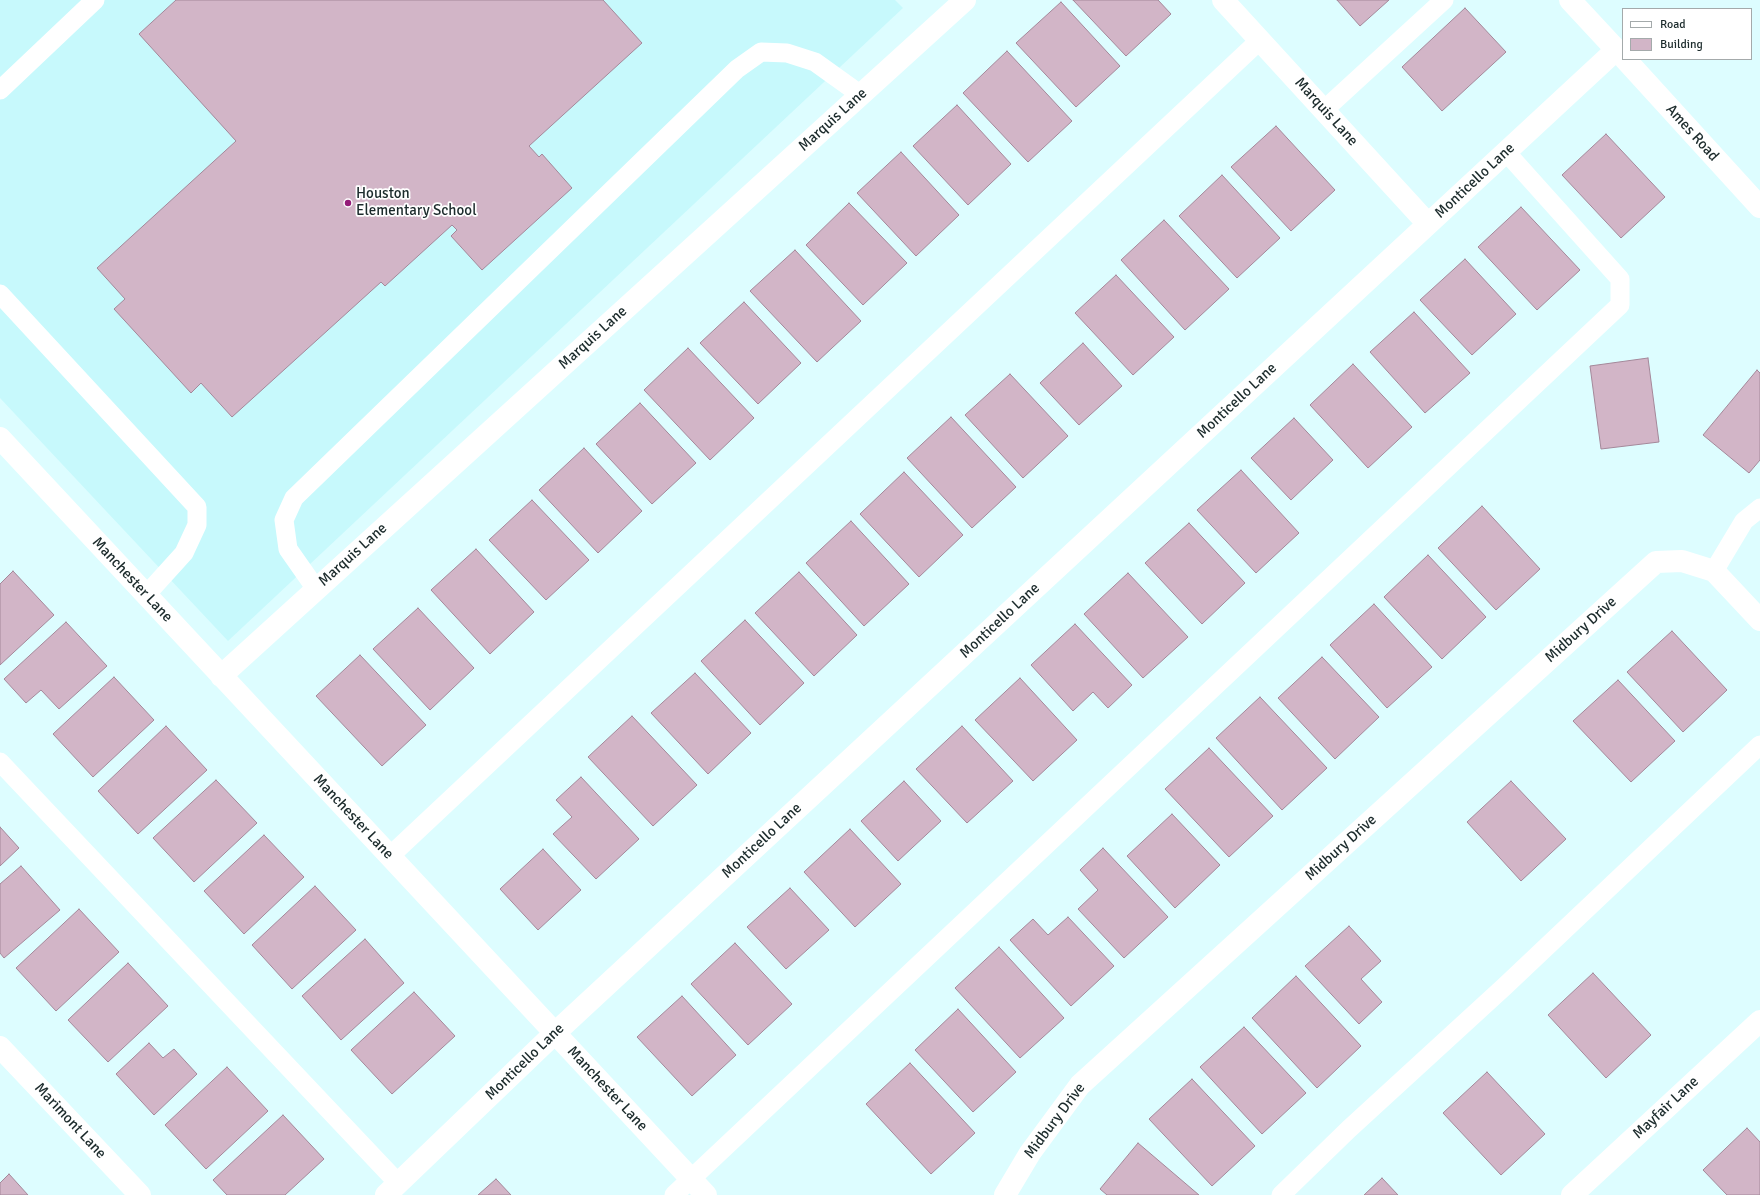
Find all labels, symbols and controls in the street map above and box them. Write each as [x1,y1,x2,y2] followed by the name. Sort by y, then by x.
[1622,8,1752,60] legend
[1660,17,1686,32] text: Road
[1660,37,1703,52] text: Building
[1291,74,1361,150] street label: Marquis Lane
[795,85,871,155] street label: Marquis Lane
[1662,101,1722,165] street label: Ames Road
[1431,139,1519,223] street label: Monticello Lane
[356,185,477,220] place label: Houston Elementary School
[343,198,353,208] marker: Houston Elementary School
[555,303,631,373] street label: Marquis Lane
[1193,359,1281,443] street label: Monticello Lane
[315,520,391,590] street label: Marquis Lane
[88,534,176,626] street label: Manchester Lane
[956,579,1044,663] street label: Monticello Lane
[1542,593,1620,667] street label: Midbury Drive
[309,771,397,863] street label: Manchester Lane
[718,799,806,883] street label: Monticello Lane
[1302,811,1380,885] street label: Midbury Drive
[482,1020,568,1104] street label: Monticello Lane
[563,1043,651,1135] street label: Manchester Lane
[1629,1073,1703,1143] street label: Mayfair Lane
[30,1079,110,1163] street label: Marimont Lane
[1021,1080,1089,1162] street label: Midbury Drive

